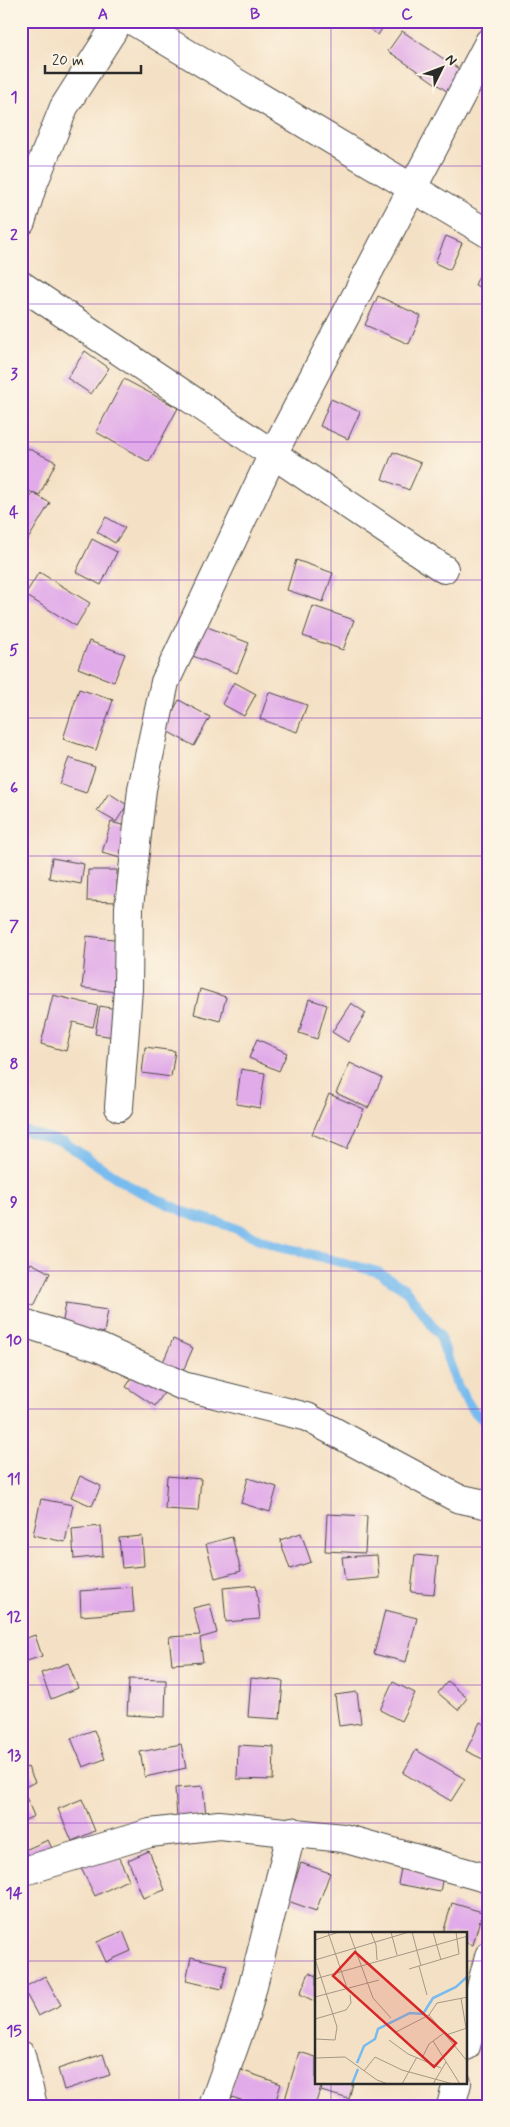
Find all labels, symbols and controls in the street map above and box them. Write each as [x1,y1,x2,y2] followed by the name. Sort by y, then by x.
[98,4,108,25] text: A
[250,4,260,25] text: B
[401,4,413,25] text: C
[45,42,141,74] scale bar
[418,42,468,92] north arrow
[441,50,461,69] text: N
[52,51,84,71] text: 20 m
[10,87,18,108] text: 1
[10,225,18,246] text: 2
[10,364,18,385] text: 3
[9,502,19,523] text: 4
[9,640,19,661] text: 5
[10,778,18,799] text: 6
[9,916,19,937] text: 7
[9,1054,19,1075] text: 8
[10,1192,18,1213] text: 9
[6,1330,22,1351] text: 10
[7,1469,21,1490] text: 11
[6,1607,22,1628] text: 12
[7,1745,21,1766] text: 13
[6,1883,23,1904] text: 14
[315,1932,468,2084] inset map
[6,2021,22,2042] text: 15

